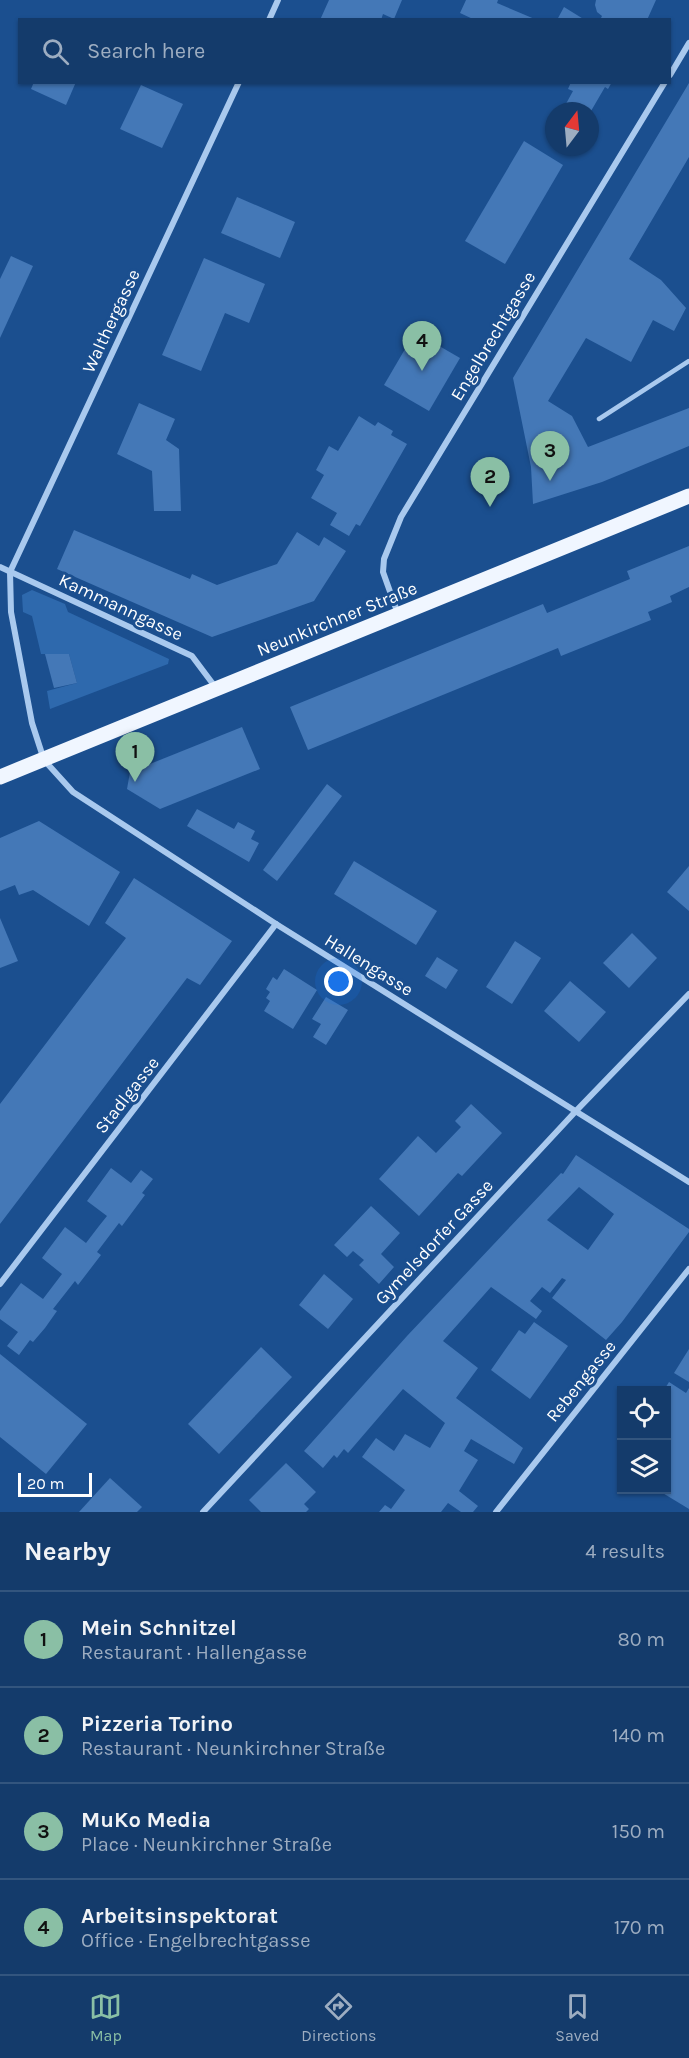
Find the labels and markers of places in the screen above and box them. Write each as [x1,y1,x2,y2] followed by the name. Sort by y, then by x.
[402,322,442,371] pin: 4
[530,432,570,481] pin: 3
[470,458,510,507] pin: 2
[116,732,154,782] pin: 1

